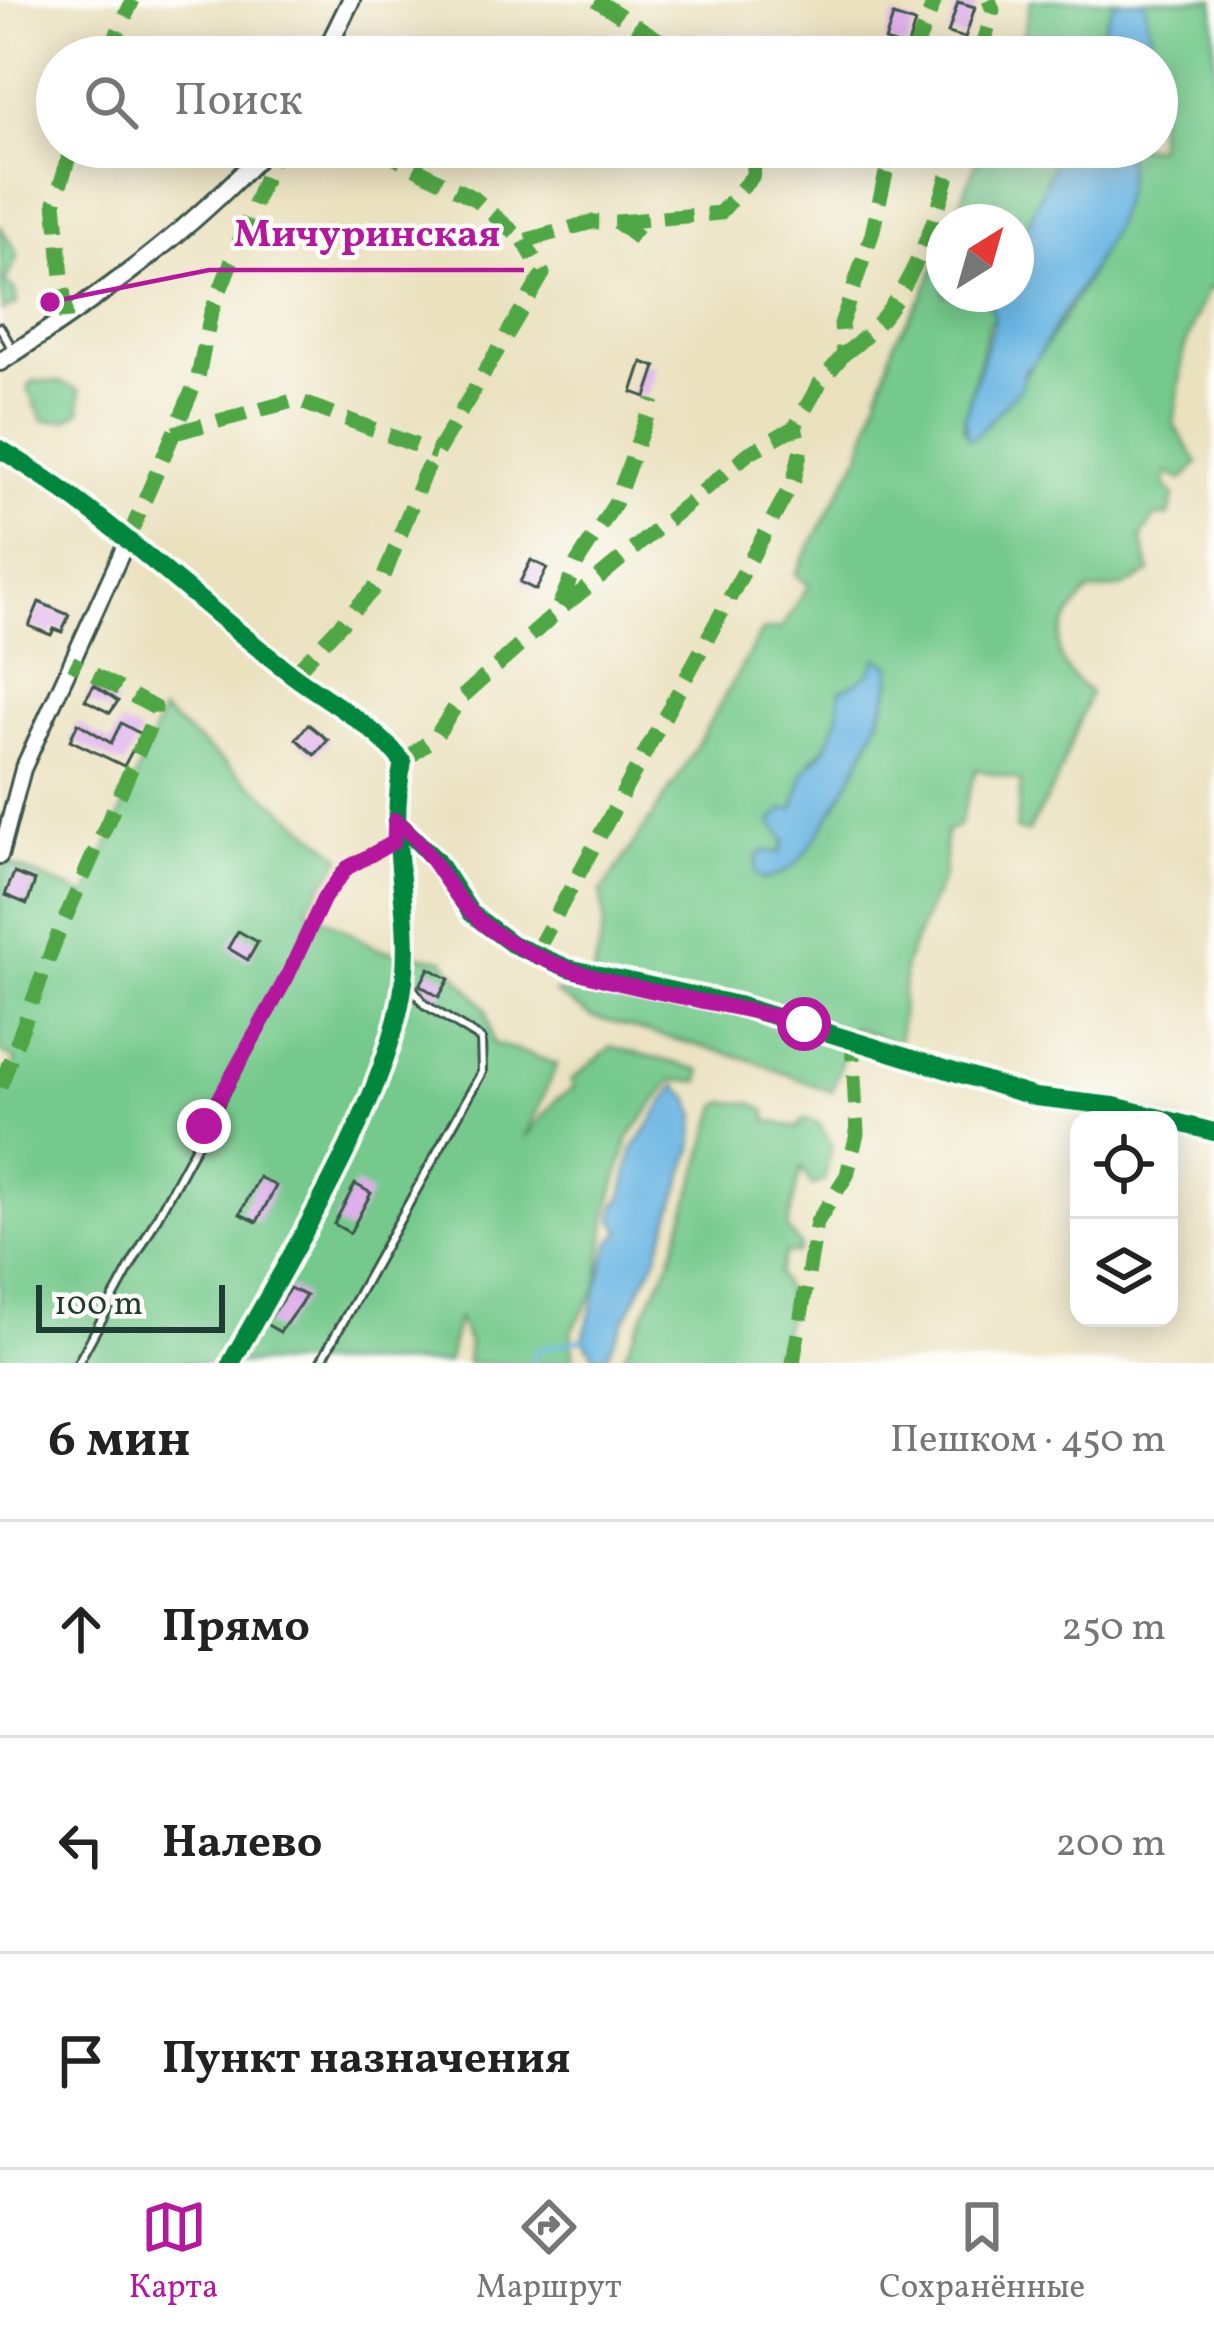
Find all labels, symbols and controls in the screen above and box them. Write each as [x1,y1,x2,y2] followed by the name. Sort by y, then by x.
[36,36,1178,168] search box
[78,69,144,135] icon: search
[174,71,303,134] text: Поиск
[209,195,524,270] callout: Мичуринская
[926,204,1034,312] north arrow
[233,209,501,263] text: Мичуринская
[777,997,831,1051] route start
[177,1099,231,1153] route end
[1070,1111,1178,1327] map controls
[1070,1111,1178,1219] button: locate
[1070,1219,1178,1327] button: layers
[36,1279,225,1332] scale bar
[54,1283,143,1329] text: 100 m
[48,1406,190,1477] text: 6 мин
[890,1414,1166,1468] text: Пешком · 450 m
[48,1596,114,1662] icon: ahead
[162,1597,310,1660] text: Прямо
[1061,1602,1166,1656] text: 250 m
[48,1812,114,1878] icon: left
[162,1813,323,1876] text: Налево
[1055,1818,1166,1872] text: 200 m
[48,2028,114,2094] icon: arrive
[162,2029,571,2092] text: Пункт назначения
[129,2194,218,2312] tab: Карта
[476,2194,622,2312] tab: Маршрут
[879,2194,1085,2312] tab: Сохранённые

